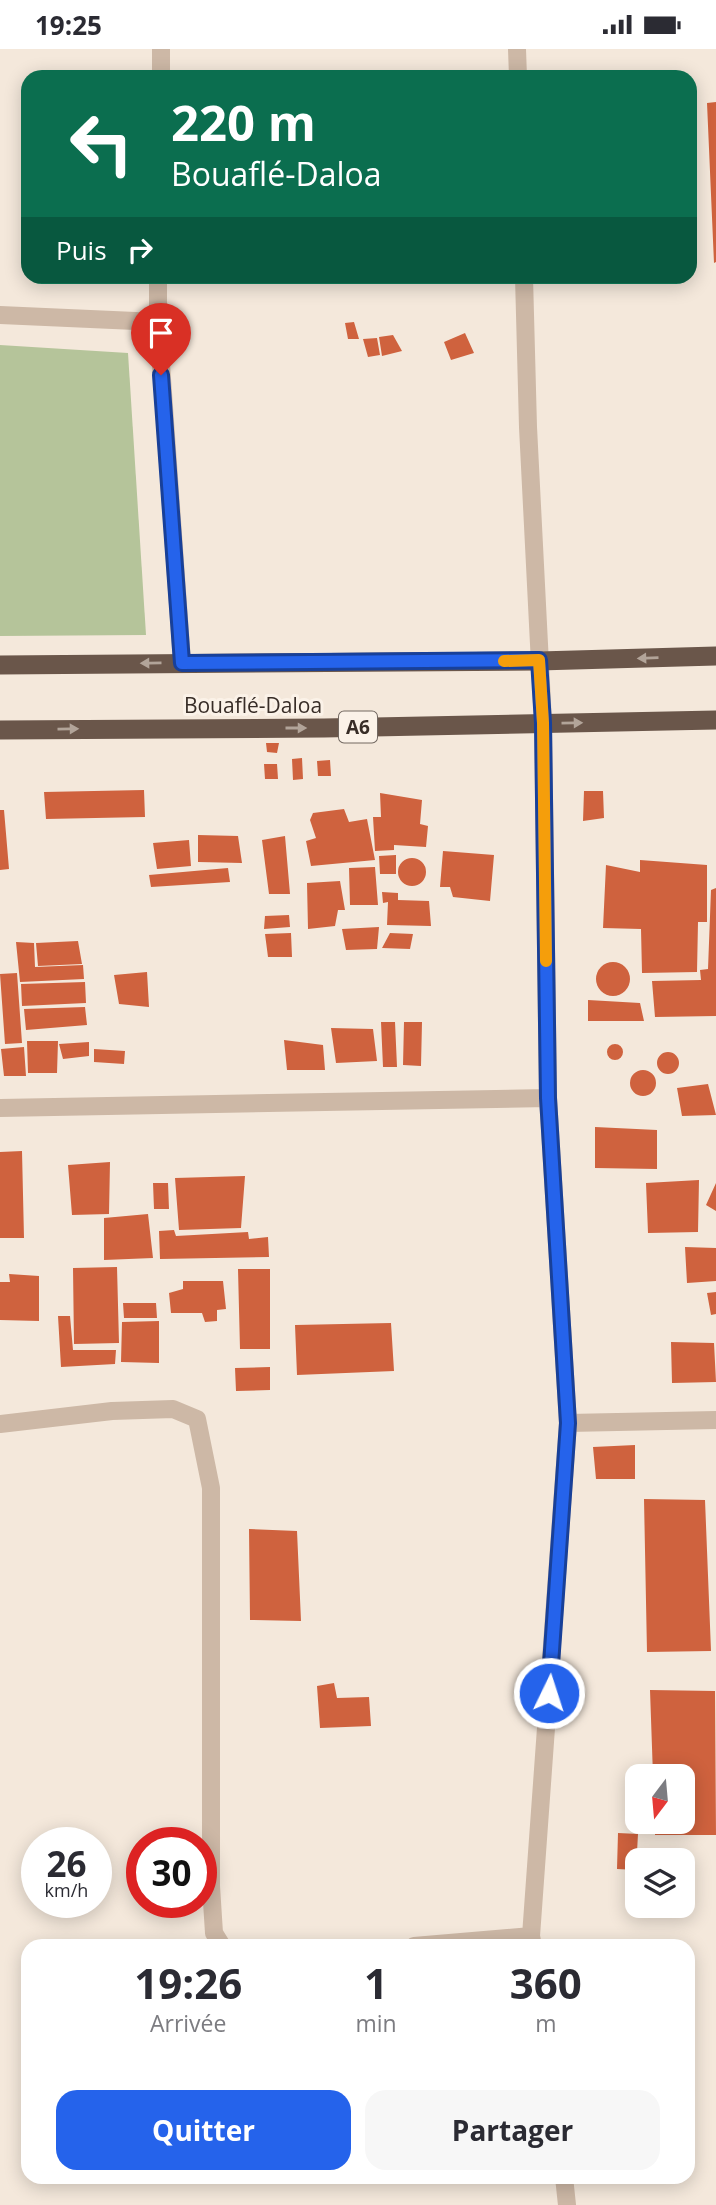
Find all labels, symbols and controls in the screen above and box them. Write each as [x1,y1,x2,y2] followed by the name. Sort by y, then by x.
[35,7,102,43] text: 19:25
[171,89,316,155] text: 220 m
[56,98,147,189] icon: left
[171,152,382,195] text: Bouaflé-Daloa
[121,231,159,269] icon: right
[56,232,107,268] text: Puis
[131,303,191,375] pin
[142,314,180,352] icon: arrive
[637,652,659,664] one-way arrow
[140,657,162,669] one-way arrow
[184,691,322,719] street label: Bouaflé-Daloa
[339,712,377,743] road number: A6
[561,717,583,729] one-way arrow
[285,722,307,734] one-way arrow
[57,723,79,734] one-way arrow
[512,1656,586,1730] position arrow
[625,1764,695,1834] north arrow
[625,1764,695,1918] map controls
[126,1827,217,1918] speed limit sign: 30
[46,1840,87,1887] text: 26
[625,1848,695,1918] button: layers
[45,1878,88,1902] text: km/h
[134,1954,242,2011] text: 19:26
[364,1954,388,2011] text: 1
[510,1954,582,2011] text: 360
[150,2007,226,2039] text: Arrivée
[355,2007,397,2039] text: min
[535,2007,556,2039] text: m
[56,2090,351,2170] button: Quitter
[365,2090,660,2170] button: Partager

